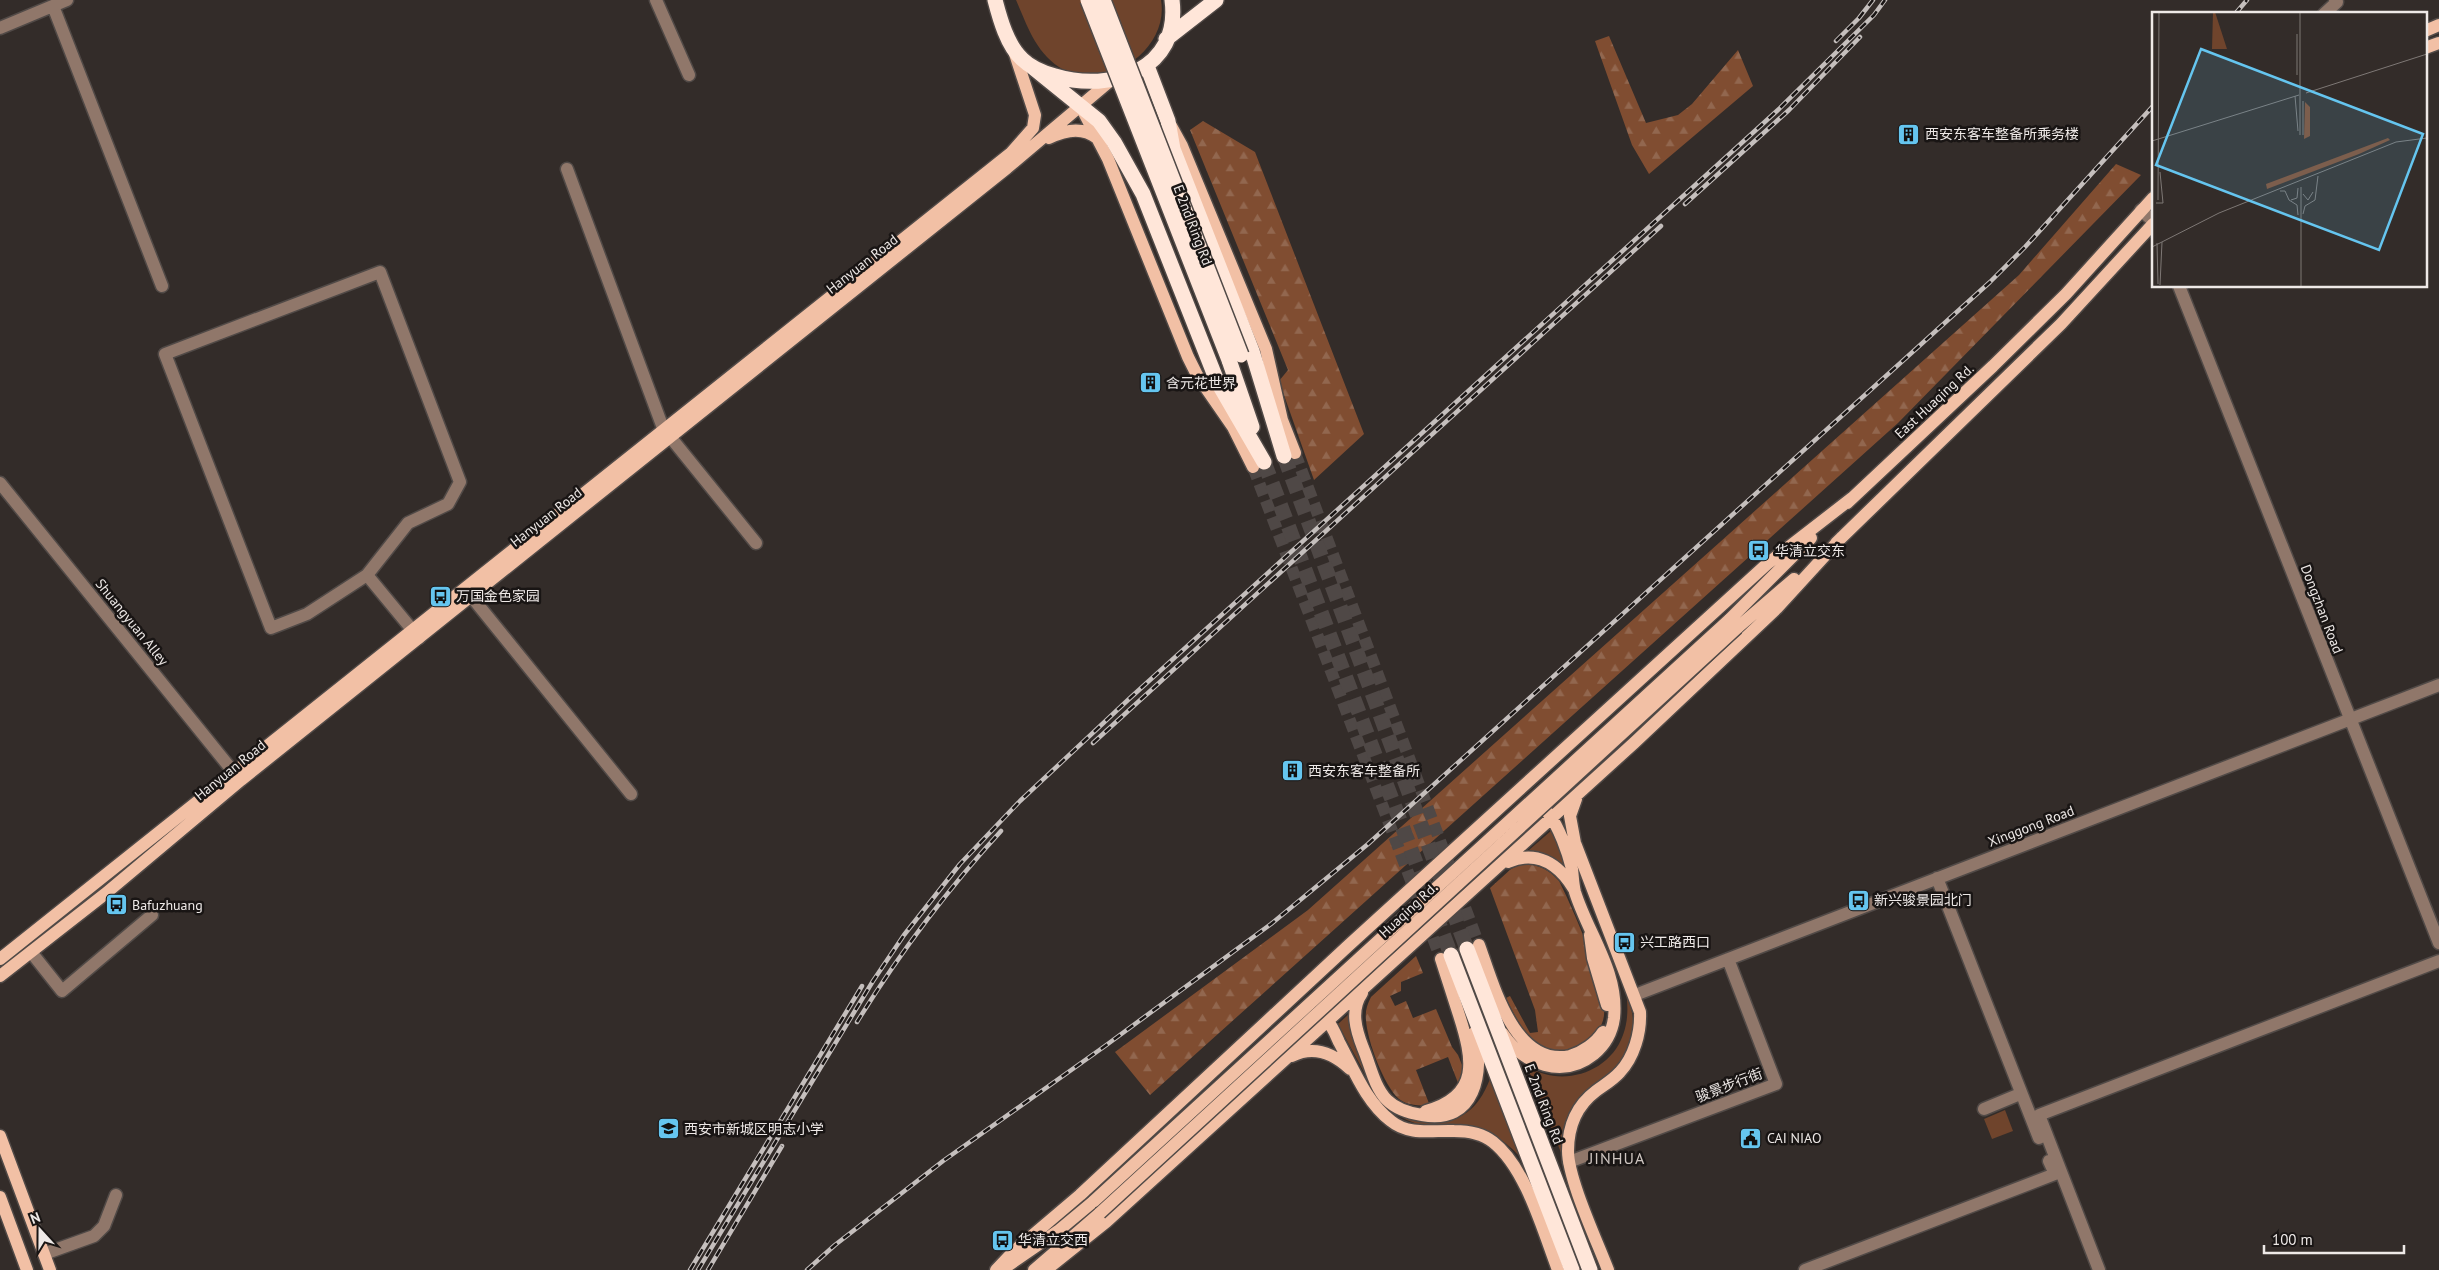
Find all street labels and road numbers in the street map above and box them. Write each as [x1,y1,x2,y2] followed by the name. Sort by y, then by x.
[1169,182,1217,268] street label: E 2nd Ring Rd
[823,230,901,298] street label: Hanyuan Road
[1891,360,1977,442] street label: East Huaqing Rd.
[507,483,585,551] street label: Hanyuan Road
[2297,562,2347,656] street label: Dongzhan Road
[92,575,173,669] street label: Shuangyuan Alley
[191,736,269,804] street label: Hanyuan Road
[1985,801,2077,851] street label: Xinggong Road
[1375,879,1441,941] street label: Huaqing Rd.
[1520,1061,1568,1147] street label: E 2nd Ring Rd
[1693,1064,1765,1106] street label: 骏景步行街

